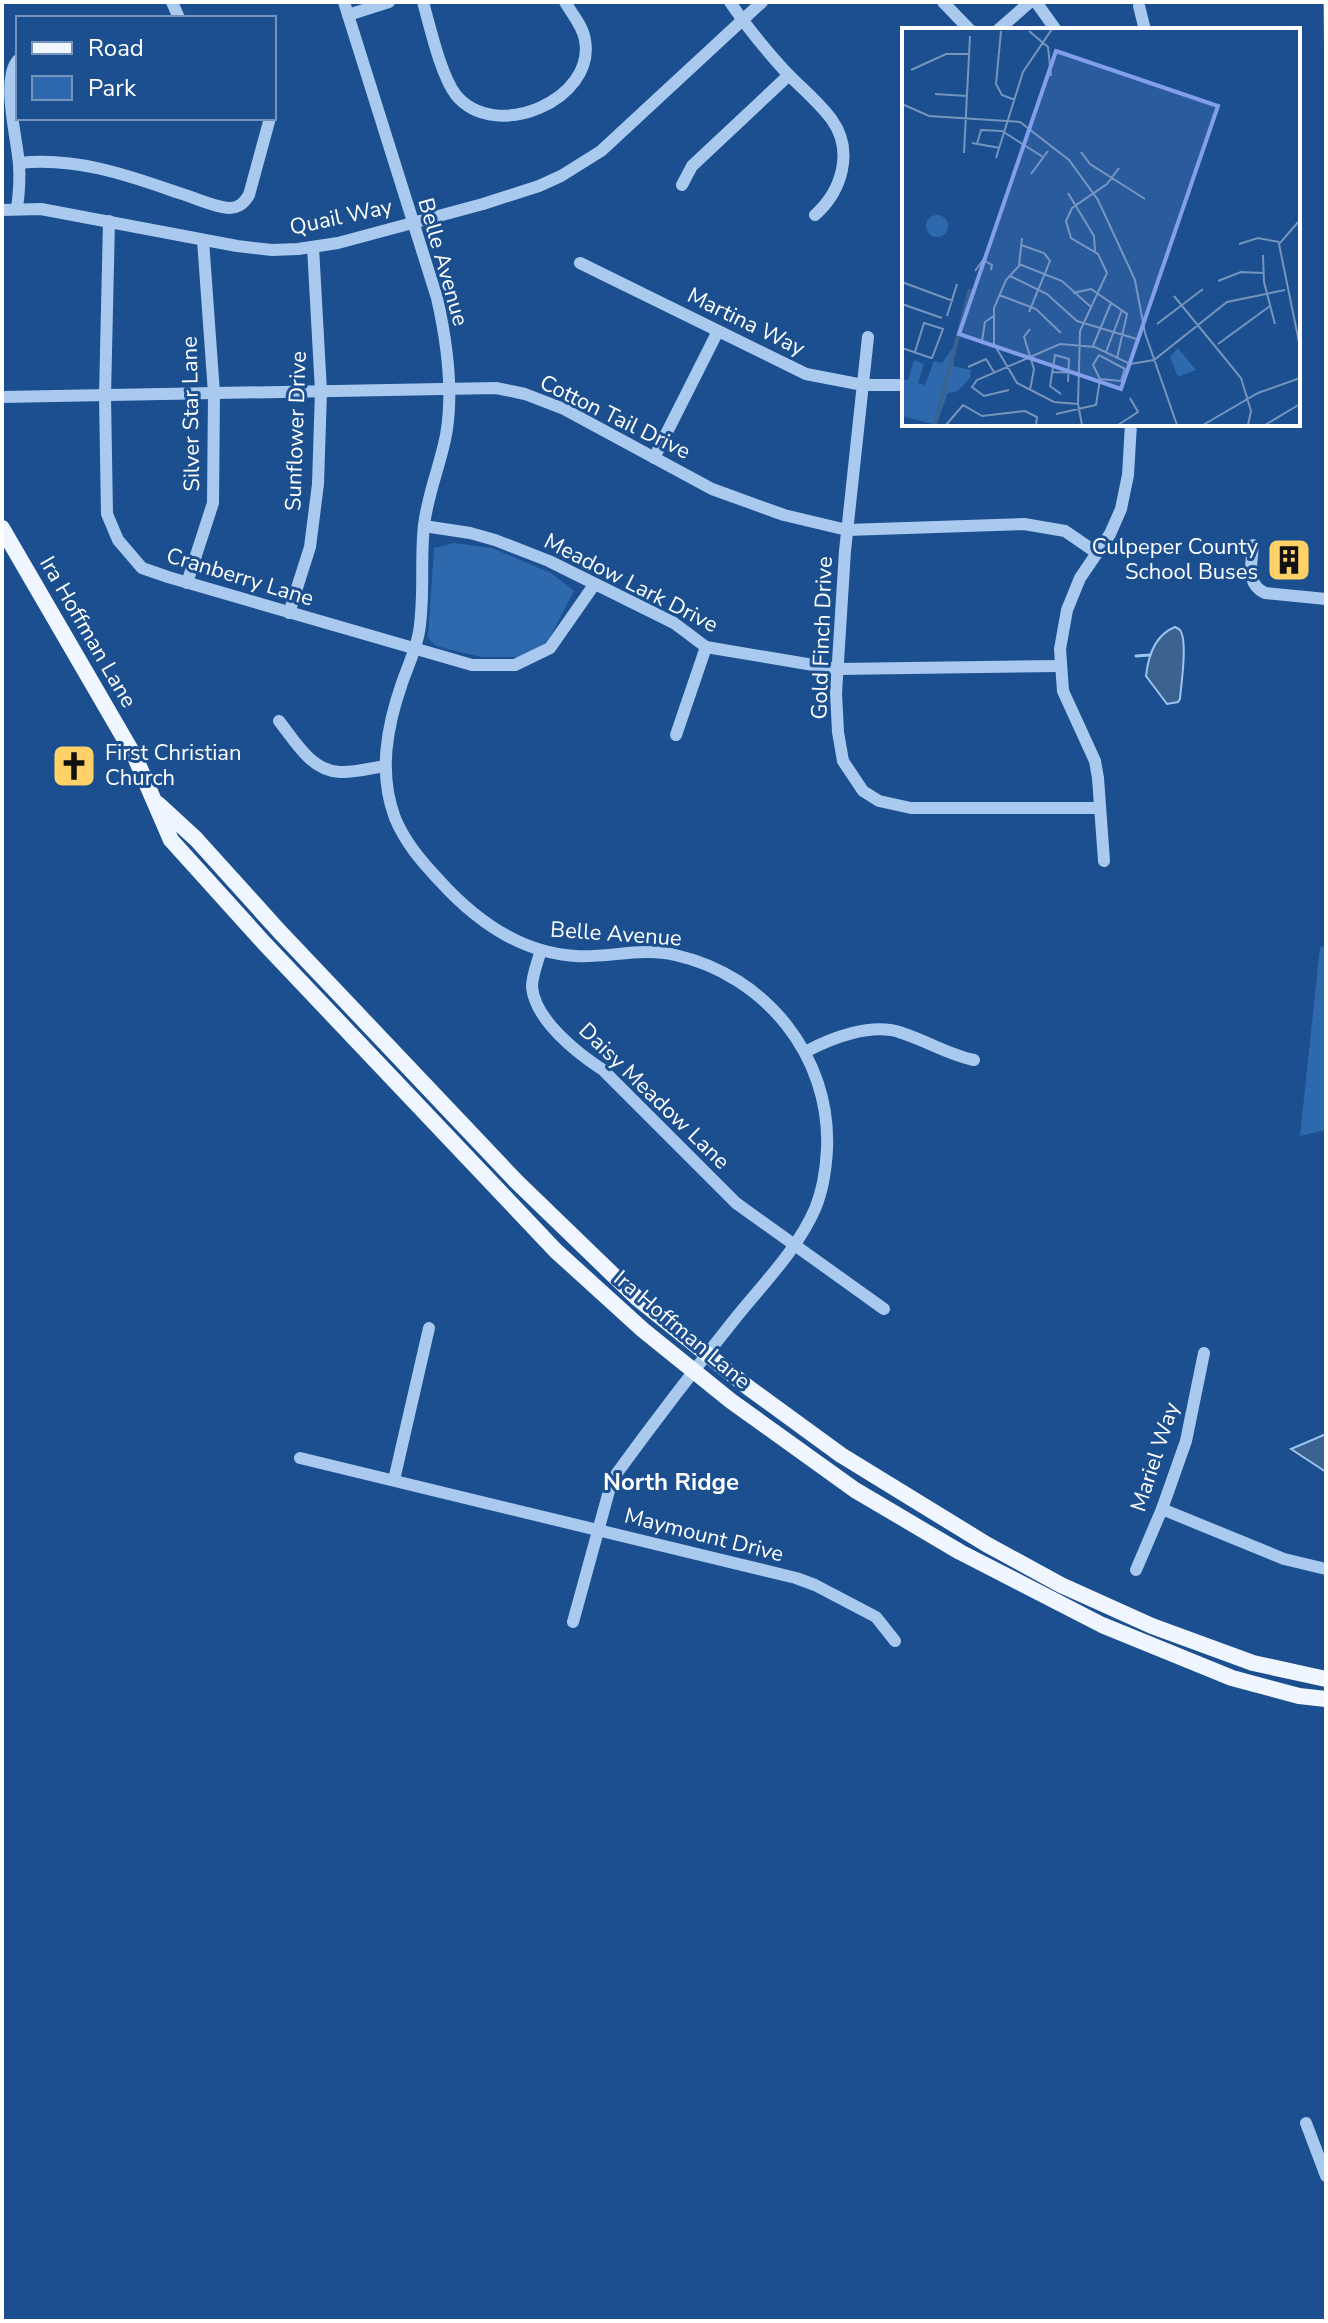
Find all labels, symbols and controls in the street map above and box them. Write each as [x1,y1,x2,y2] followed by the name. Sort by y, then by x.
[16,16,276,120] legend
[902,28,1300,426] inset map
[88,32,144,64] text: Road
[88,72,137,104] text: Park
[287,191,396,242] street label: Quail Way
[410,195,476,329] street label: Belle Avenue
[682,281,810,364] street label: Martina Way
[175,336,207,492] street label: Silver Star Lane
[278,351,314,511] street label: Sunflower Drive
[535,368,695,466] street label: Cotton Tail Drive
[539,526,723,640] street label: Meadow Lark Drive
[1092,532,1259,587] place label: Culpeper County School Buses
[1265,536,1313,584] building icon: Culpeper County School Buses
[163,540,317,614] street label: Cranberry Lane
[32,551,144,713] street label: Ira Hoffman Lane
[804,556,840,720] street label: Gold Finch Drive
[105,738,241,793] place label: First Christian Church
[50,742,98,790] church icon: First Christian Church
[549,914,683,954] street label: Belle Avenue
[572,1016,736,1176] street label: Daisy Meadow Lane
[607,1264,757,1396] street label: Ira Hoffman Lane
[1123,1398,1187,1515] street label: Mariel Way
[603,1466,739,1498] district label: North Ridge
[621,1501,787,1569] street label: Maymount Drive

